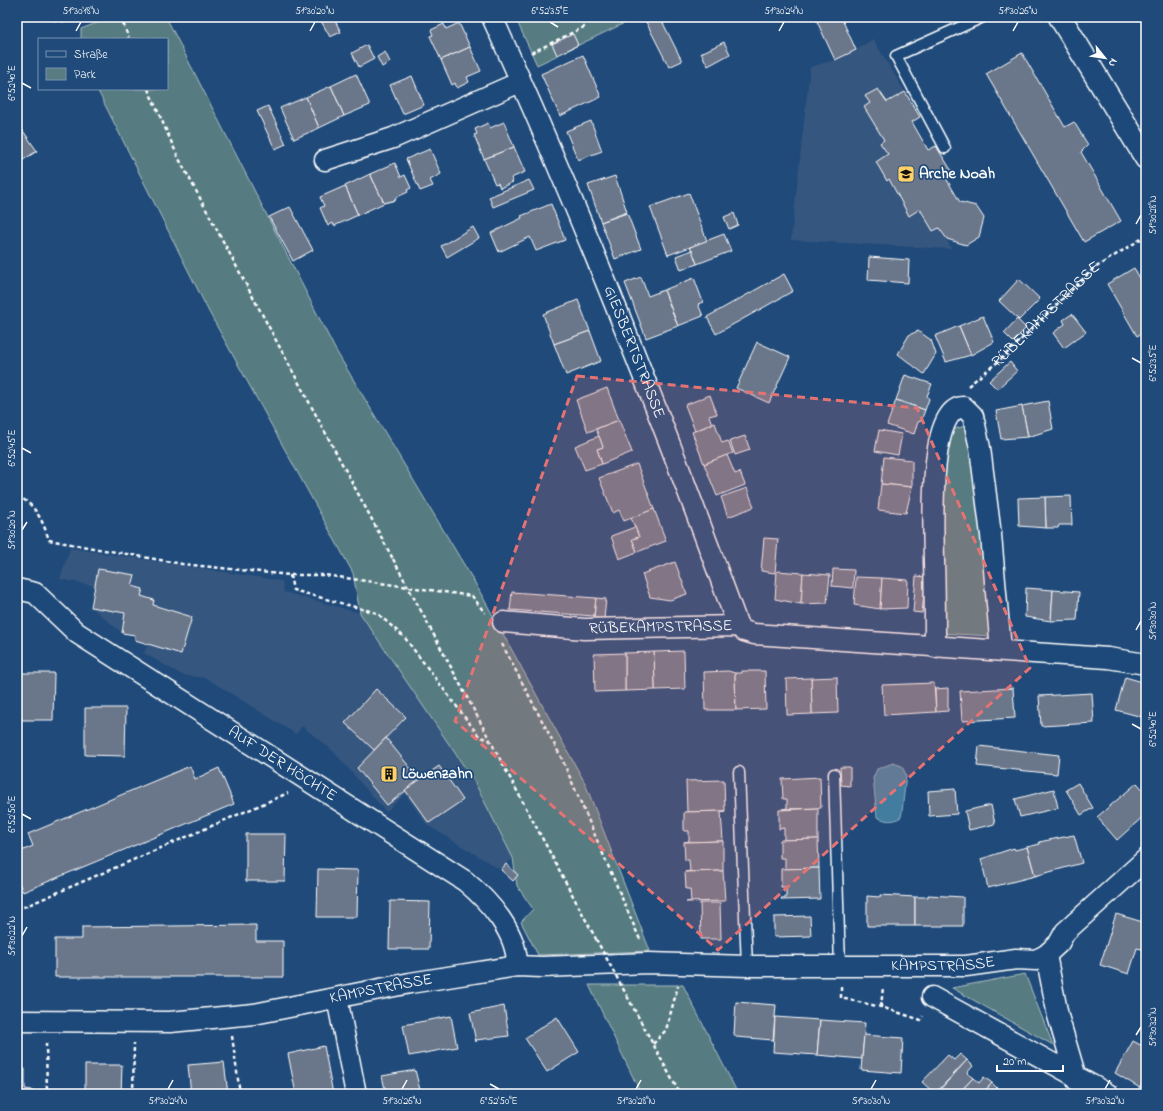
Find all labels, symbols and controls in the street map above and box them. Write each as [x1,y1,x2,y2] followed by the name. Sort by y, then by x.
[62,4,100,19] text: 51°30'18"N
[295,4,335,19] text: 51°30'20"N
[531,4,569,19] text: 6°52'35"E
[764,4,804,19] text: 51°30'24"N
[998,4,1038,19] text: 51°30'26"N
[38,38,168,90] legend
[1085,38,1125,78] north arrow
[74,46,108,64] text: Straße
[1104,55,1122,70] text: N
[5,65,20,101] text: 6°52'40"E
[74,66,96,84] text: Park
[919,162,995,186] place label: Arche Noah
[896,164,916,184] school or university icon: Arche Noah
[1146,195,1161,234] text: 51°30'28"N
[987,255,1105,374] street label: RÜBEKAMPSTRASSE
[597,282,671,422] street label: GIESBERTSTRASSE
[1146,344,1161,382] text: 6°52'35"E
[5,429,20,467] text: 6°52'45"E
[5,510,20,550] text: 51°30'20"N
[1146,601,1161,640] text: 51°30'30"N
[589,614,733,641] street label: RÜBEKAMPSTRASSE
[1146,711,1161,747] text: 6°52'40"E
[223,720,342,808] street label: AUF DER HÖCHTE
[402,762,473,786] place label: Löwenzahn
[379,764,399,784] building icon: Löwenzahn
[5,795,20,833] text: 6°52'50"E
[5,916,20,956] text: 51°30'22"N
[891,950,997,978] street label: KAMPSTRASSE
[328,968,434,1011] street label: KAMPSTRASSE
[1146,1007,1161,1047] text: 51°30'32"N
[997,1047,1063,1073] scale bar
[1003,1053,1026,1071] text: 20 m
[148,1094,188,1109] text: 51°30'24"N
[382,1094,422,1109] text: 51°30'26"N
[480,1094,518,1109] text: 6°52'50"E
[617,1094,656,1109] text: 51°30'28"N
[852,1094,891,1109] text: 51°30'30"N
[1085,1094,1125,1109] text: 51°30'32"N

